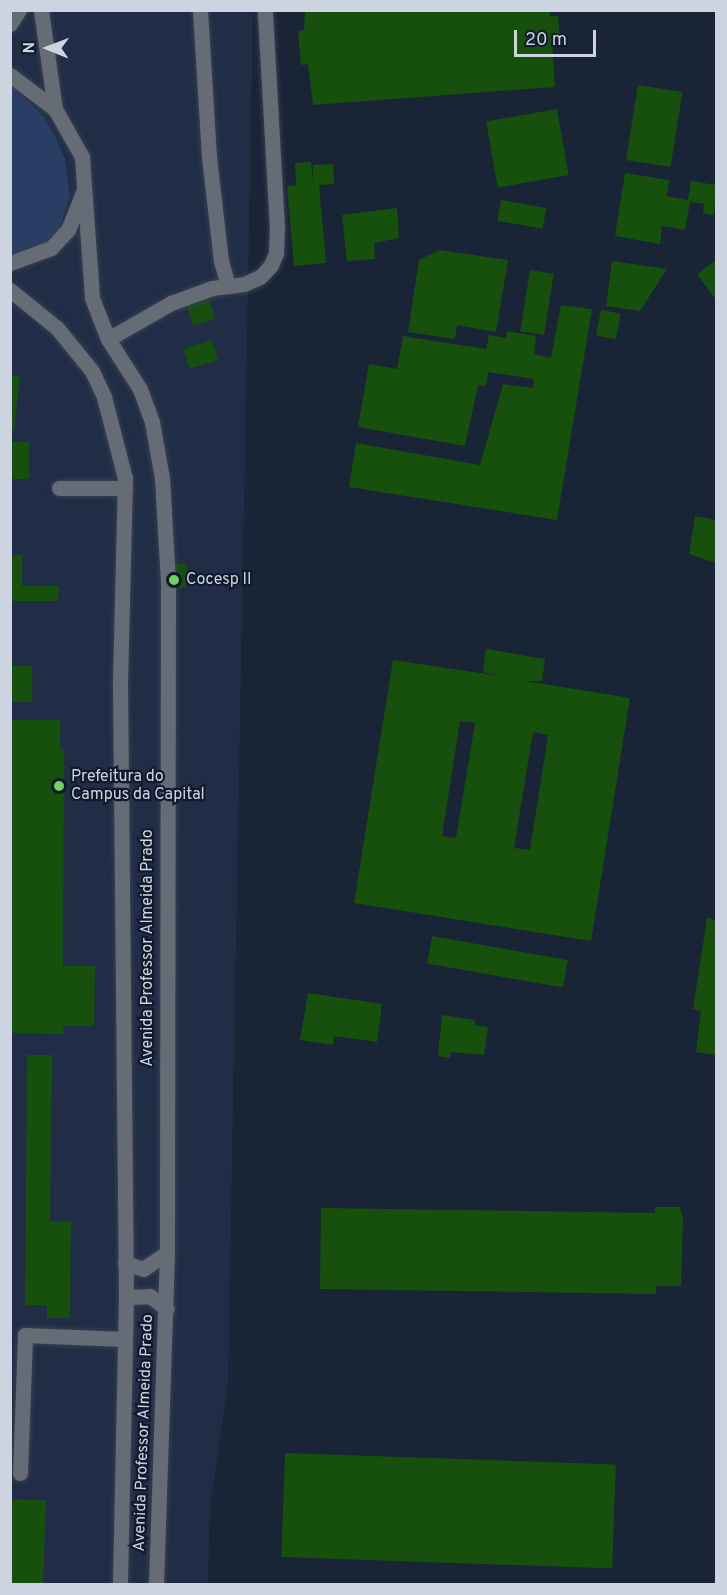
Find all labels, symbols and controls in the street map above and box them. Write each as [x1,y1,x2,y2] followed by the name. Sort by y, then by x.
[18,18,78,78] north arrow
[517,18,600,56] scale bar
[525,29,567,52] text: 20 m
[20,42,40,54] text: N
[186,570,251,590] place label: Cocesp II
[167,573,181,587] marker: Cocesp II
[71,767,205,805] place label: Prefeitura do Campus da Capital
[52,779,66,793] marker: Prefeitura do Campus da Capital
[138,829,158,1067] street label: Avenida Professor Almeida Prado
[130,1314,158,1552] street label: Avenida Professor Almeida Prado

